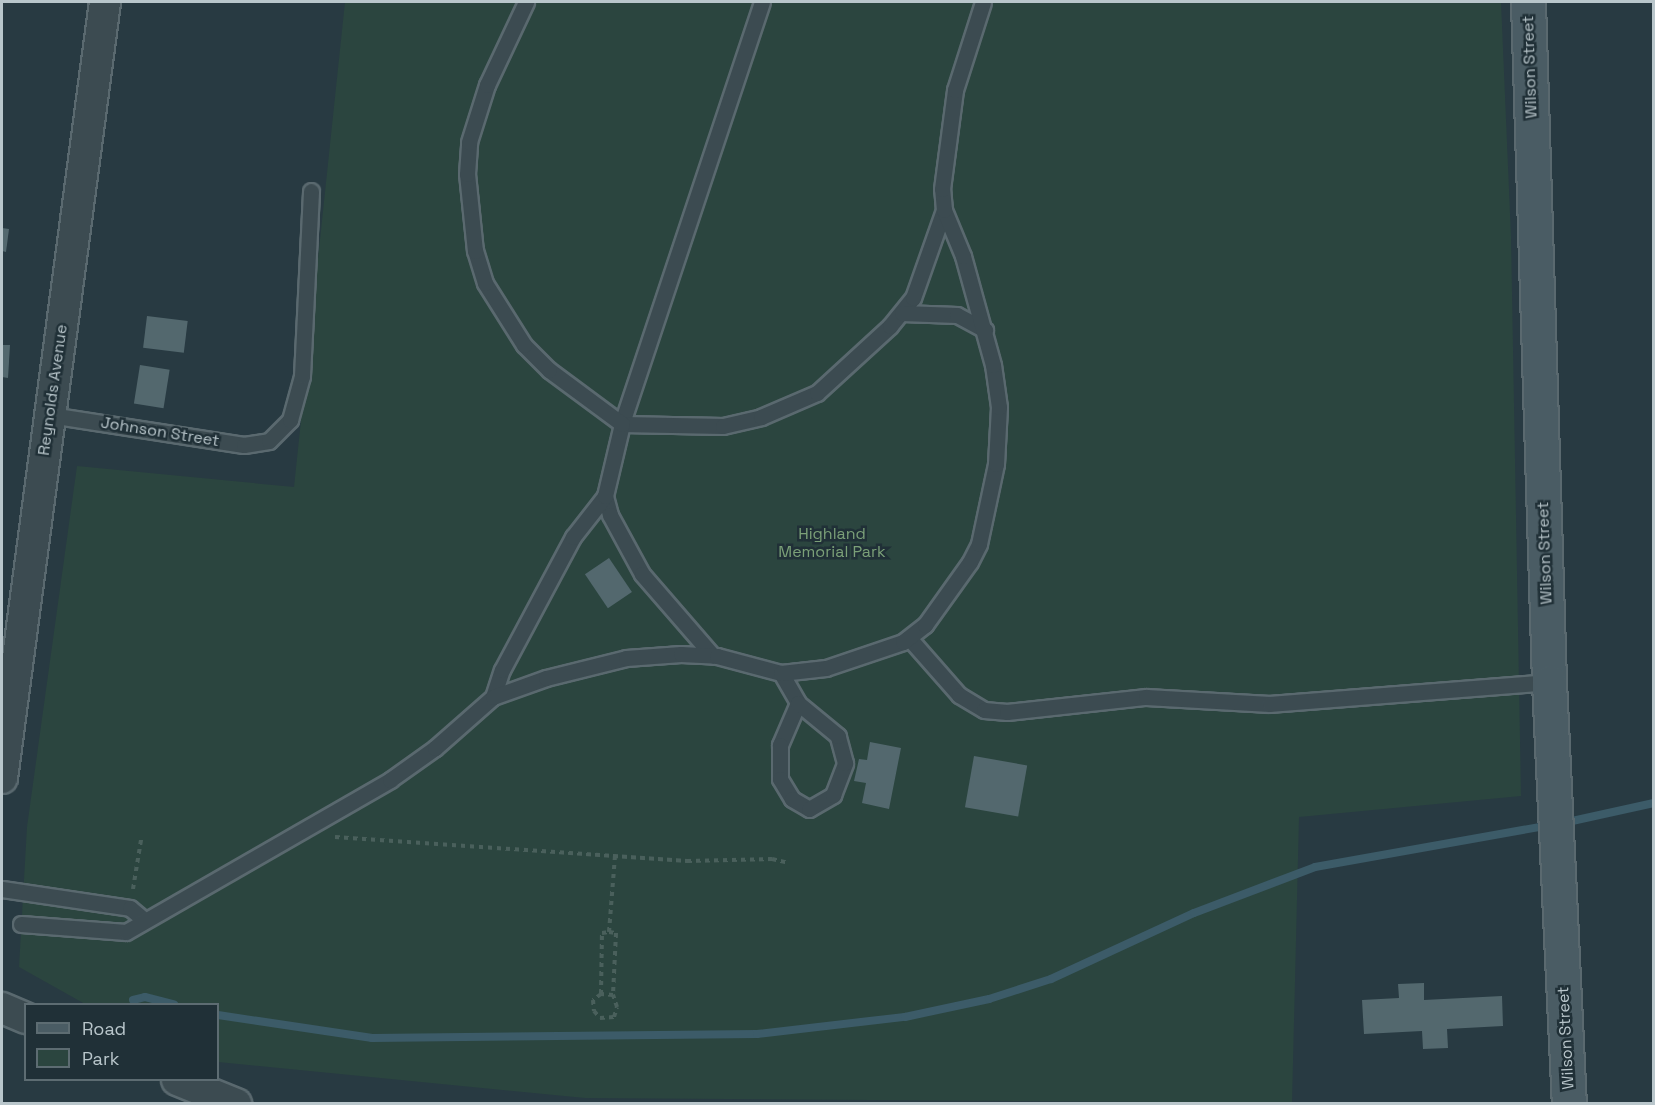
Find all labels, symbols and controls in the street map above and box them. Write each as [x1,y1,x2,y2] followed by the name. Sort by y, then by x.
[1519,15,1541,119] street label: Wilson Street
[34,323,72,457] street label: Reynolds Avenue
[99,413,221,451] street label: Johnson Street
[1534,501,1556,605] street label: Wilson Street
[778,524,886,562] park label: Highland Memorial Park
[1554,986,1578,1090] street label: Wilson Street
[24,1003,219,1081] legend
[82,1017,126,1040] text: Road
[82,1047,119,1070] text: Park

